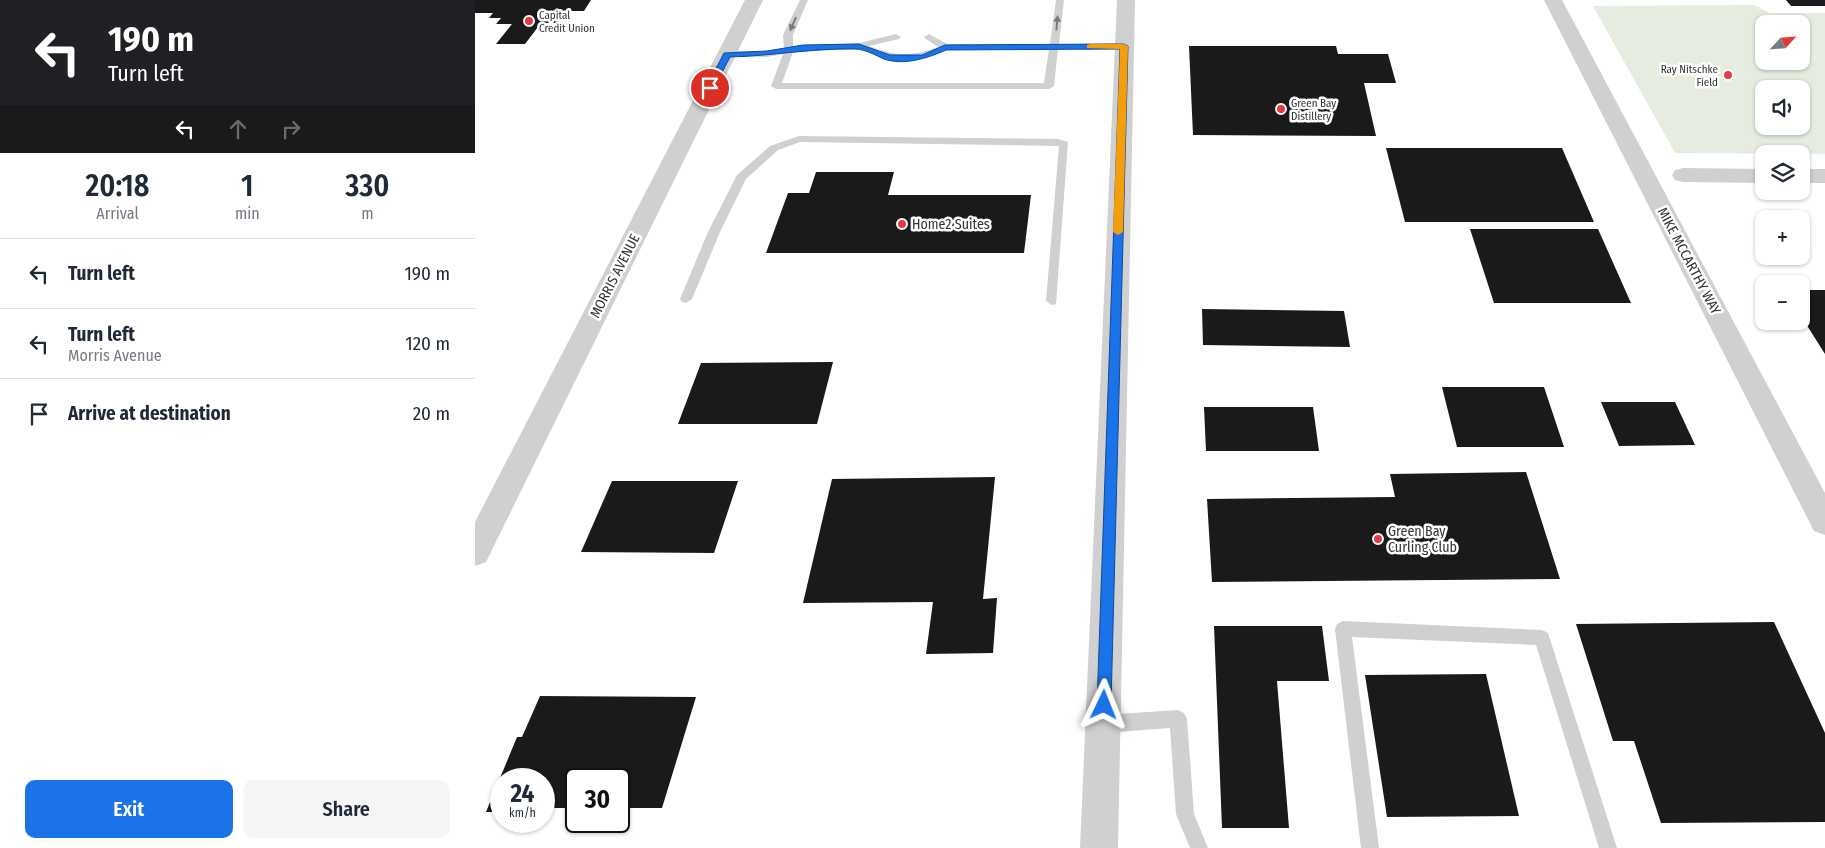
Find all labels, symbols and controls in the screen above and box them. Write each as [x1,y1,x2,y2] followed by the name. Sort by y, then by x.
[539,9,595,35] place label: Capital Credit Union
[523,15,535,27] marker: Capital Credit Union
[1054,15,1062,31] one-way arrow
[1755,15,1810,70] north arrow
[1755,15,1810,330] map controls
[789,17,797,31] one-way arrow
[108,18,194,60] text: 190 m
[25,20,90,85] icon: left
[108,60,184,87] text: Turn left
[1661,63,1718,89] place label: Ray Nitschke Field
[689,67,731,109] pin
[1722,69,1734,81] marker: Ray Nitschke Field
[696,74,724,102] icon: arrive
[1755,80,1810,135] button: sound
[1291,97,1336,123] place label: Green Bay Distillery
[1275,103,1287,115] marker: Green Bay Distillery
[171,115,199,143] icon: left
[224,115,252,143] icon: ahead
[277,115,305,143] icon: right
[1755,145,1810,200] button: layers
[86,168,149,204] text: 20:18
[241,168,254,204] text: 1
[345,168,389,204] text: 330
[96,204,139,223] text: Arrival
[235,204,260,223] text: min
[361,204,374,223] text: m
[1654,205,1724,317] street label: MIKE MCCARTHY WAY
[1755,210,1810,265] button: +
[912,216,990,233] place label: Home2 Suites
[896,218,908,230] marker: Home2 Suites
[587,231,644,321] street label: MORRIS AVENUE
[25,260,53,288] icon: left
[68,262,135,285] text: Turn left
[404,262,450,285] text: 190 m
[1755,275,1810,330] button: −
[68,323,135,346] text: Turn left
[25,330,53,358] icon: left
[405,332,450,355] text: 120 m
[68,346,162,365] text: Morris Avenue
[25,400,53,428] icon: arrive
[68,402,231,425] text: Arrive at destination
[413,402,450,425] text: 20 m
[1388,523,1457,556] place label: Green Bay Curling Club
[1372,533,1384,545] marker: Green Bay Curling Club
[1077,678,1129,730] position arrow
[565,768,630,833] speed limit sign: 30
[511,779,534,809] text: 24
[25,780,233,838] button: Exit
[243,780,450,838] button: Share
[509,806,536,820] text: km/h

